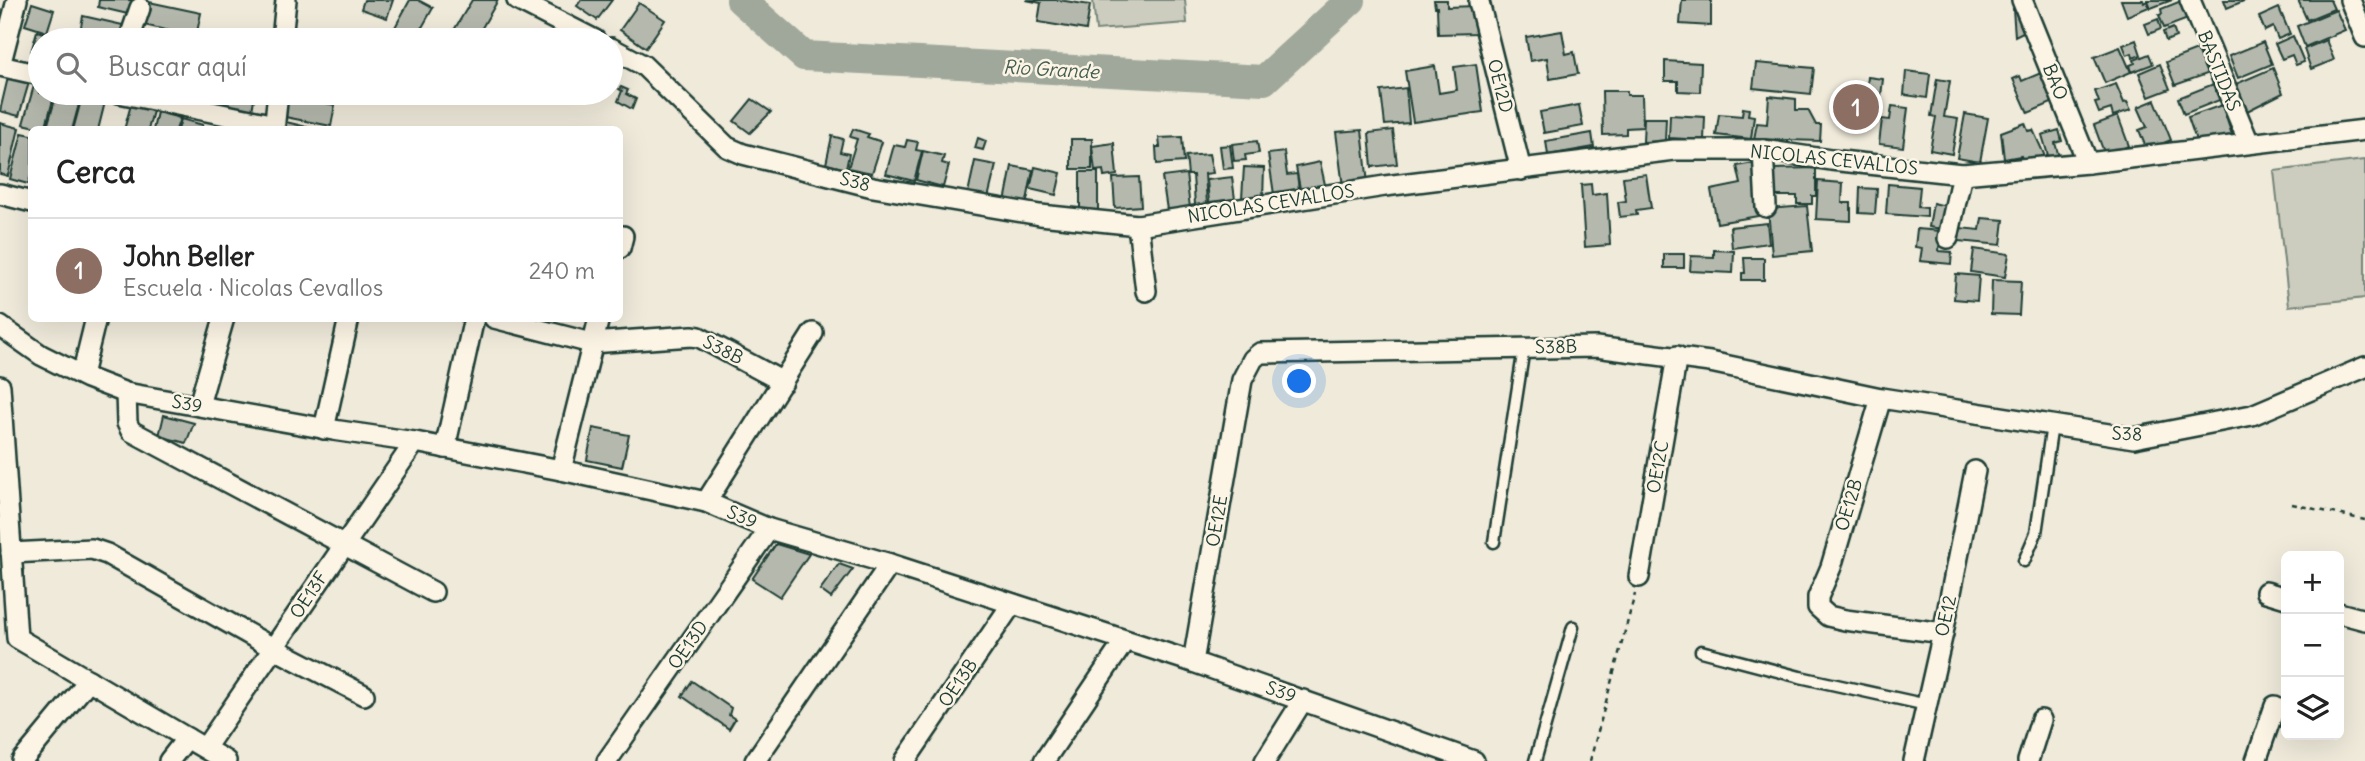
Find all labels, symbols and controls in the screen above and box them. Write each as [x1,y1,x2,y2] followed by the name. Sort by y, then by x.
[2193,27,2246,115] street label: BASTIDAS
[28,28,623,105] search box
[52,48,90,86] icon: search
[108,50,247,83] text: Buscar aquí
[1002,55,1101,84] water label: Rio Grande
[1483,57,1518,115] street label: OE12D
[2038,60,2073,103] street label: BAO
[1833,81,1879,133] pin: 1
[1749,139,1919,180] street label: NICOLAS CEVALLOS
[56,153,135,191] text: Cerca
[837,167,873,196] street label: S38
[1186,179,1356,228] street label: NICOLAS CEVALLOS
[123,240,254,273] text: John Beller
[74,256,84,285] text: 1
[529,256,595,285] text: 240 m
[123,273,383,302] text: Escuela · Nicolas Cevallos
[699,330,747,369] street label: S38B
[1535,335,1577,358] street label: S38B
[1282,364,1316,398] your location
[170,390,204,417] street label: S39
[2111,421,2143,446] street label: S38
[1642,438,1673,495] street label: OE12C
[1830,476,1867,534] street label: OE12B
[1201,493,1232,549] street label: OE12E
[724,500,761,533] street label: S39
[2281,551,2344,740] map controls
[2281,551,2344,614] button: +
[284,567,333,623] street label: OE13F
[1930,593,1961,639] street label: OE12
[2281,614,2344,677] button: −
[662,616,713,674] street label: OE13D
[933,654,982,711] street label: OE13B
[1263,676,1299,707] street label: S39
[2281,677,2344,740] button: layers

